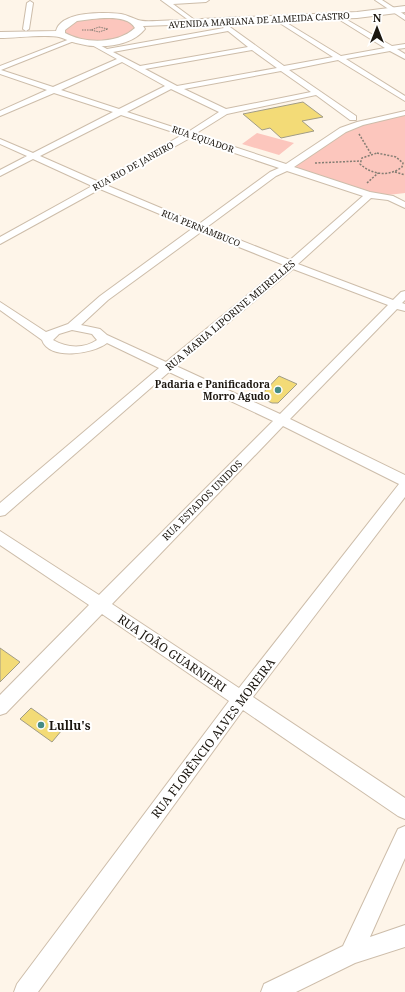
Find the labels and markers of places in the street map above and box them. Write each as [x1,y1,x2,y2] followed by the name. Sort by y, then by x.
[155,377,270,403] place label: Padaria e Panificadora Morro Agudo
[273,385,283,395] marker: Padaria e Panificadora Morro Agudo
[49,717,91,734] place label: Lullu's
[36,720,46,730] marker: Lullu's

